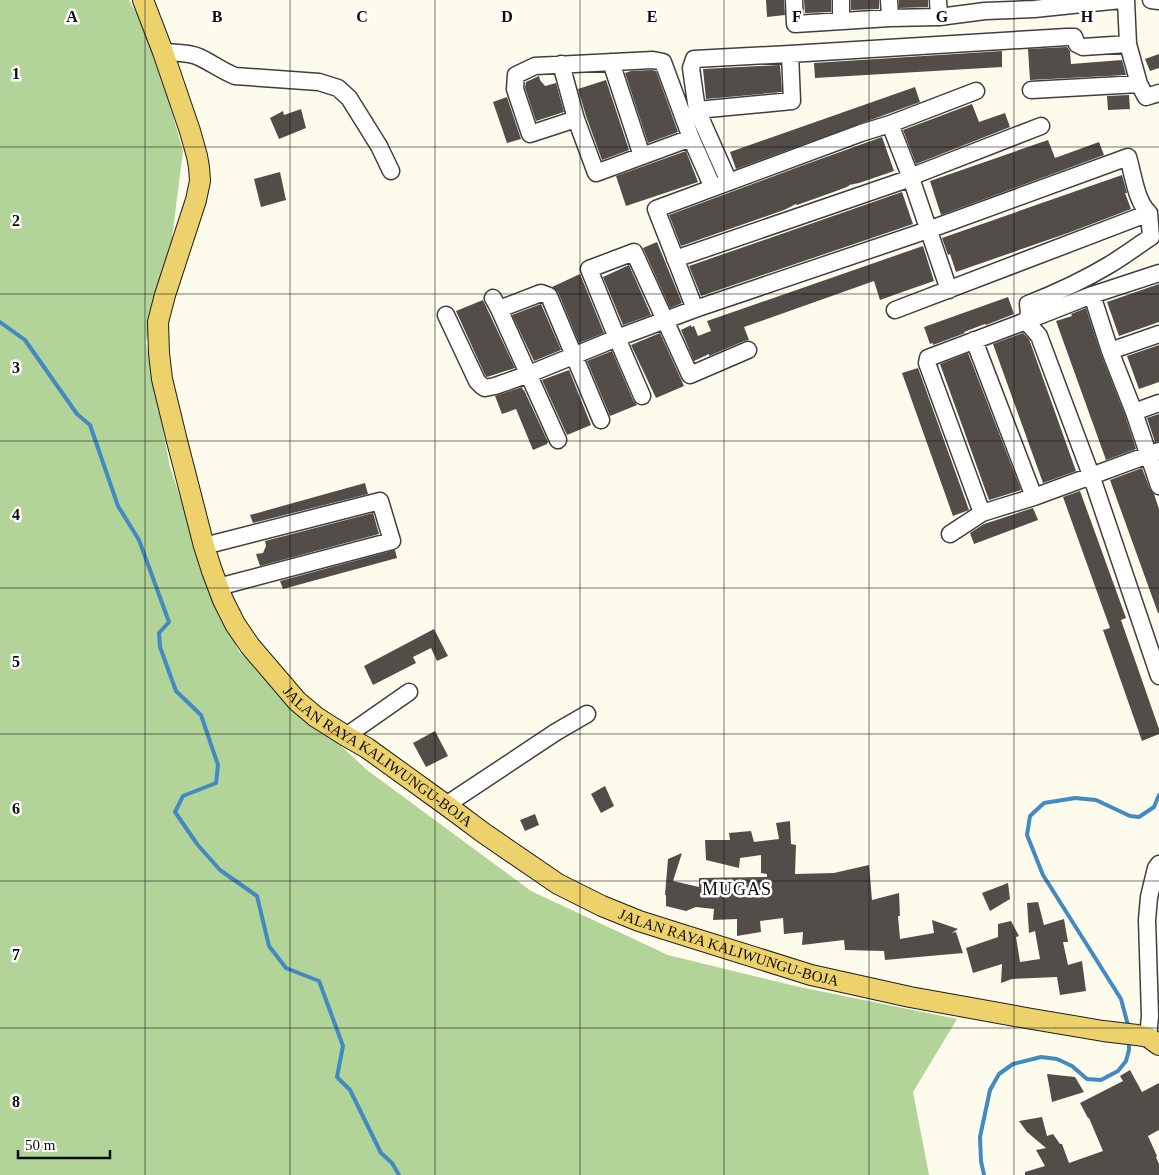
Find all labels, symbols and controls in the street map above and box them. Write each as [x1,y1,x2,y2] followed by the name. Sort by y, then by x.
[66,8,78,25] text: A
[212,8,223,25] text: B
[356,8,368,25] text: C
[501,8,513,25] text: D
[647,8,657,25] text: E
[792,8,802,25] text: F
[936,8,949,25] text: G
[1081,8,1094,25] text: H
[12,65,20,82] text: 1
[12,212,20,229] text: 2
[12,359,20,376] text: 3
[12,506,20,523] text: 4
[12,653,20,670] text: 5
[280,683,476,830] street label: JALAN RAYA KALIWUNGU-BOJA
[12,800,20,817] text: 6
[702,879,772,899] district label: MUGAS
[616,906,841,989] street label: JALAN RAYA KALIWUNGU-BOJA
[12,946,20,963] text: 7
[12,1093,20,1110] text: 8
[18,1128,110,1160] scale bar
[25,1137,56,1153] text: 50 m

